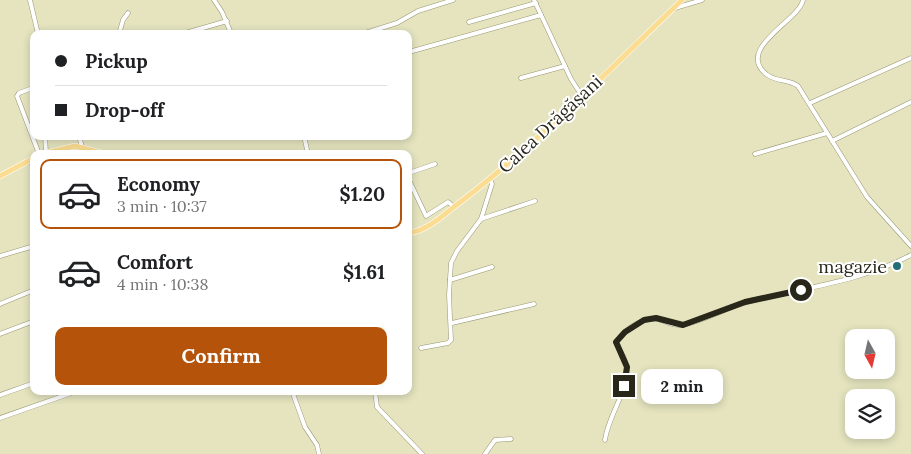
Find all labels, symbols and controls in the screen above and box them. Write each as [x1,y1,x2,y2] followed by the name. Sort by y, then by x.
[85,49,148,73] text: Pickup
[493,70,607,178] street label: Calea Drăgășani
[85,98,164,122] text: Drop-off
[57,172,102,217] icon: car
[117,172,200,196] text: Economy
[339,182,385,206] text: $1.20
[117,196,207,216] text: 3 min · 10:37
[57,250,102,295] icon: car
[117,250,193,274] text: Comfort
[818,255,887,278] place label: magazie
[343,260,385,284] text: $1.61
[891,260,903,272] marker: magazie
[117,274,208,294] text: 4 min · 10:38
[790,279,812,301] route start
[55,327,387,385] button: Confirm
[845,329,895,379] north arrow
[845,329,895,439] map controls
[642,368,724,404] callout: 2 min
[613,375,635,397] route end
[661,376,703,396] text: 2 min
[845,389,895,439] button: layers

